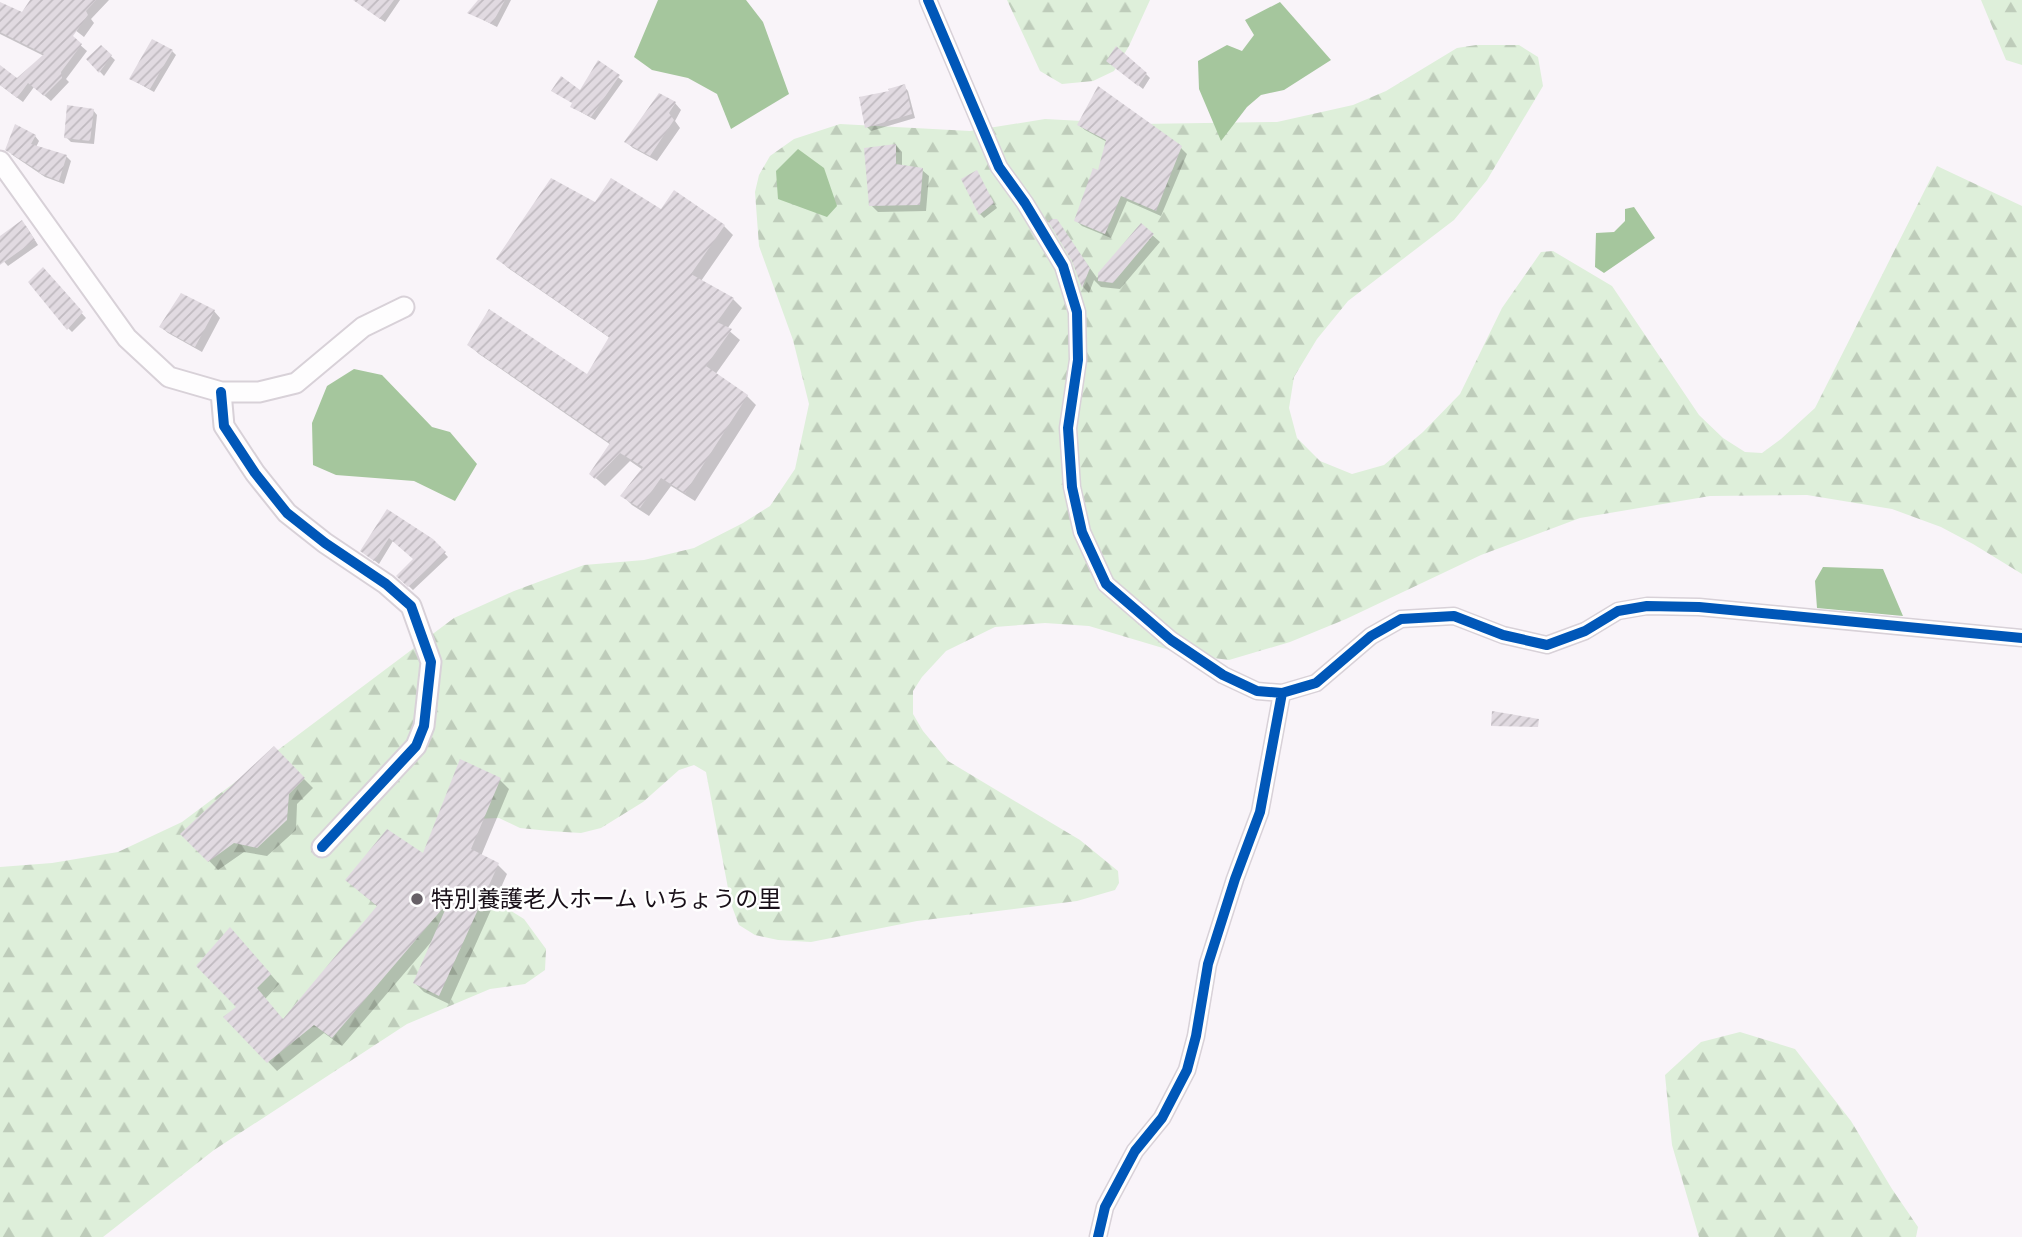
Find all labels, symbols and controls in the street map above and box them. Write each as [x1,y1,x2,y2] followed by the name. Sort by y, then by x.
[431,885,781,913] place label: 特別養護老人ホーム いちょうの里
[409,891,425,907] marker: 特別養護老人ホーム いちょうの里

